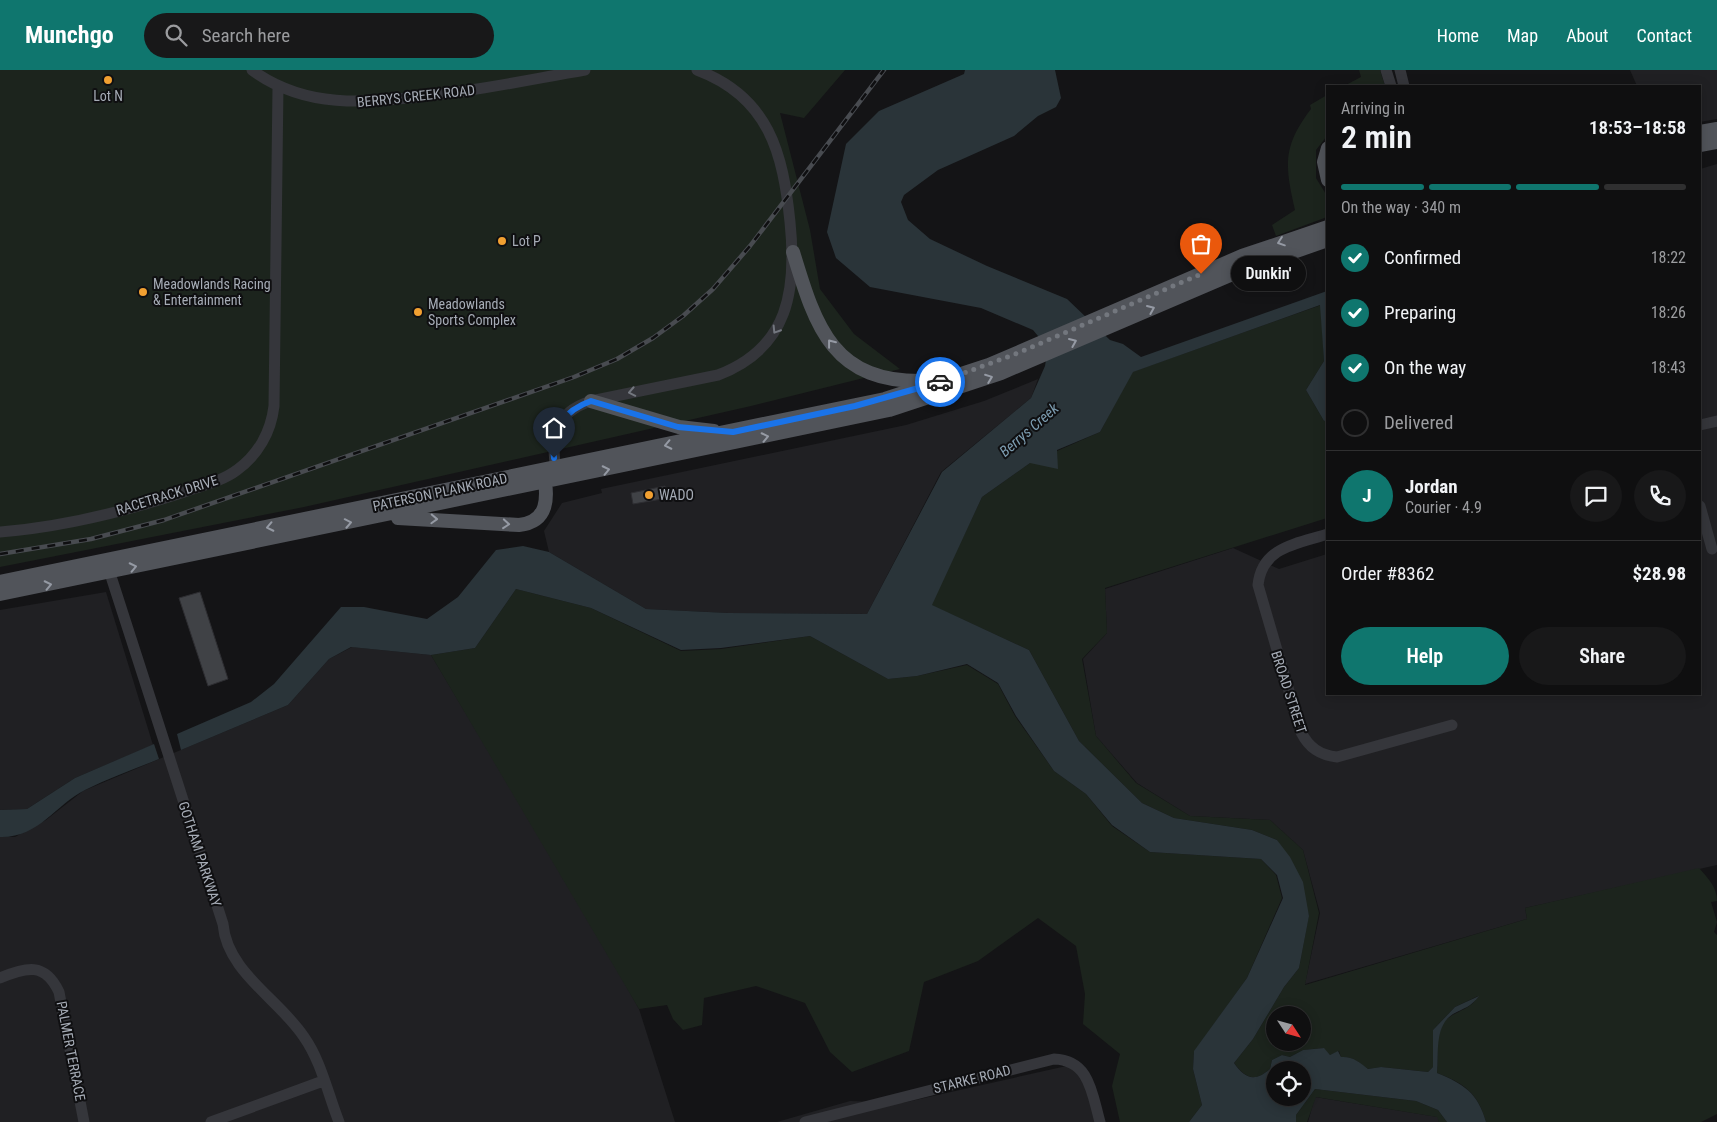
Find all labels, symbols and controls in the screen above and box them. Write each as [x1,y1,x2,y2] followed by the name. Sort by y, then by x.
[144,13,494,58] search box
[25,21,114,49] text: Munchgo
[162,21,190,49] icon: search
[202,24,290,47] text: Search here
[1437,25,1479,46] text: Home
[1507,25,1538,46] text: Map
[1566,25,1608,46] text: About
[1636,25,1692,46] text: Contact
[102,74,114,86] marker: Lot N
[356,82,476,110] street label: BERRYS CREEK ROAD
[93,88,123,104] place label: Lot N
[1341,99,1405,118] text: Arriving in
[1589,116,1686,139] text: 18:53–18:58
[1341,118,1412,156] text: 2 min
[1341,198,1461,217] text: On the way · 340 m
[1180,223,1222,274] pin
[1187,230,1215,258] icon: bag
[512,233,541,249] place label: Lot P
[496,235,508,247] marker: Lot P
[1277,236,1286,246] one-way arrow
[1341,244,1369,272] icon: check
[1384,246,1461,269] text: Confirmed
[1651,248,1686,267] text: 18:22
[1231,256,1306,292] callout: Dunkin'
[1245,264,1292,283] text: Dunkin'
[153,276,271,308] place label: Meadowlands Racing & Entertainment
[137,286,149,298] marker: Meadowlands Racing & Entertainment
[428,296,516,328] place label: Meadowlands Sports Complex
[1341,299,1369,327] icon: check
[1384,301,1456,324] text: Preparing
[1651,303,1686,322] text: 18:26
[1147,304,1155,314] one-way arrow
[412,306,424,318] marker: Meadowlands Sports Complex
[772,324,782,333] one-way arrow
[1068,338,1077,349] one-way arrow
[829,340,837,349] one-way arrow
[1341,354,1369,382] icon: check
[1384,356,1466,379] text: On the way
[915,357,965,407] courier
[1651,358,1686,377] text: 18:43
[926,368,954,396] icon: car
[984,374,993,384] one-way arrow
[628,387,637,397] one-way arrow
[996,399,1063,461] water label: Berrys Creek
[533,407,575,458] pin
[1384,411,1453,434] text: Delivered
[540,414,568,442] icon: home
[760,432,769,443] one-way arrow
[664,439,673,450] one-way arrow
[601,465,610,476] one-way arrow
[371,470,509,514] street label: PATERSON PLANK ROAD
[1570,470,1622,522] button: chat
[1634,470,1686,522] button: phone
[114,472,220,518] street label: RACETRACK DRIVE
[1405,475,1458,498] text: Jordan
[1362,484,1372,507] text: J
[659,487,694,503] place label: WADO
[643,489,655,501] marker: WADO
[1405,498,1482,517] text: Courier · 4.9
[430,514,438,525] one-way arrow
[344,518,353,529] one-way arrow
[502,518,510,529] one-way arrow
[265,521,274,531] one-way arrow
[128,562,137,573] one-way arrow
[1341,562,1434,585] text: Order #8362
[1632,562,1686,585] text: $28.98
[43,580,52,590] one-way arrow
[1341,627,1509,685] button: Help
[1519,627,1686,685] button: Share
[1268,649,1310,735] street label: BROAD STREET
[175,799,225,909] street label: GOTHAM PARKWAY
[53,1000,89,1102] street label: PALMER TERRACE
[1266,1006,1311,1051] north arrow
[1266,1006,1311,1106] map controls
[1266,1061,1311,1106] button: locate
[932,1062,1012,1096] street label: STARKE ROAD

